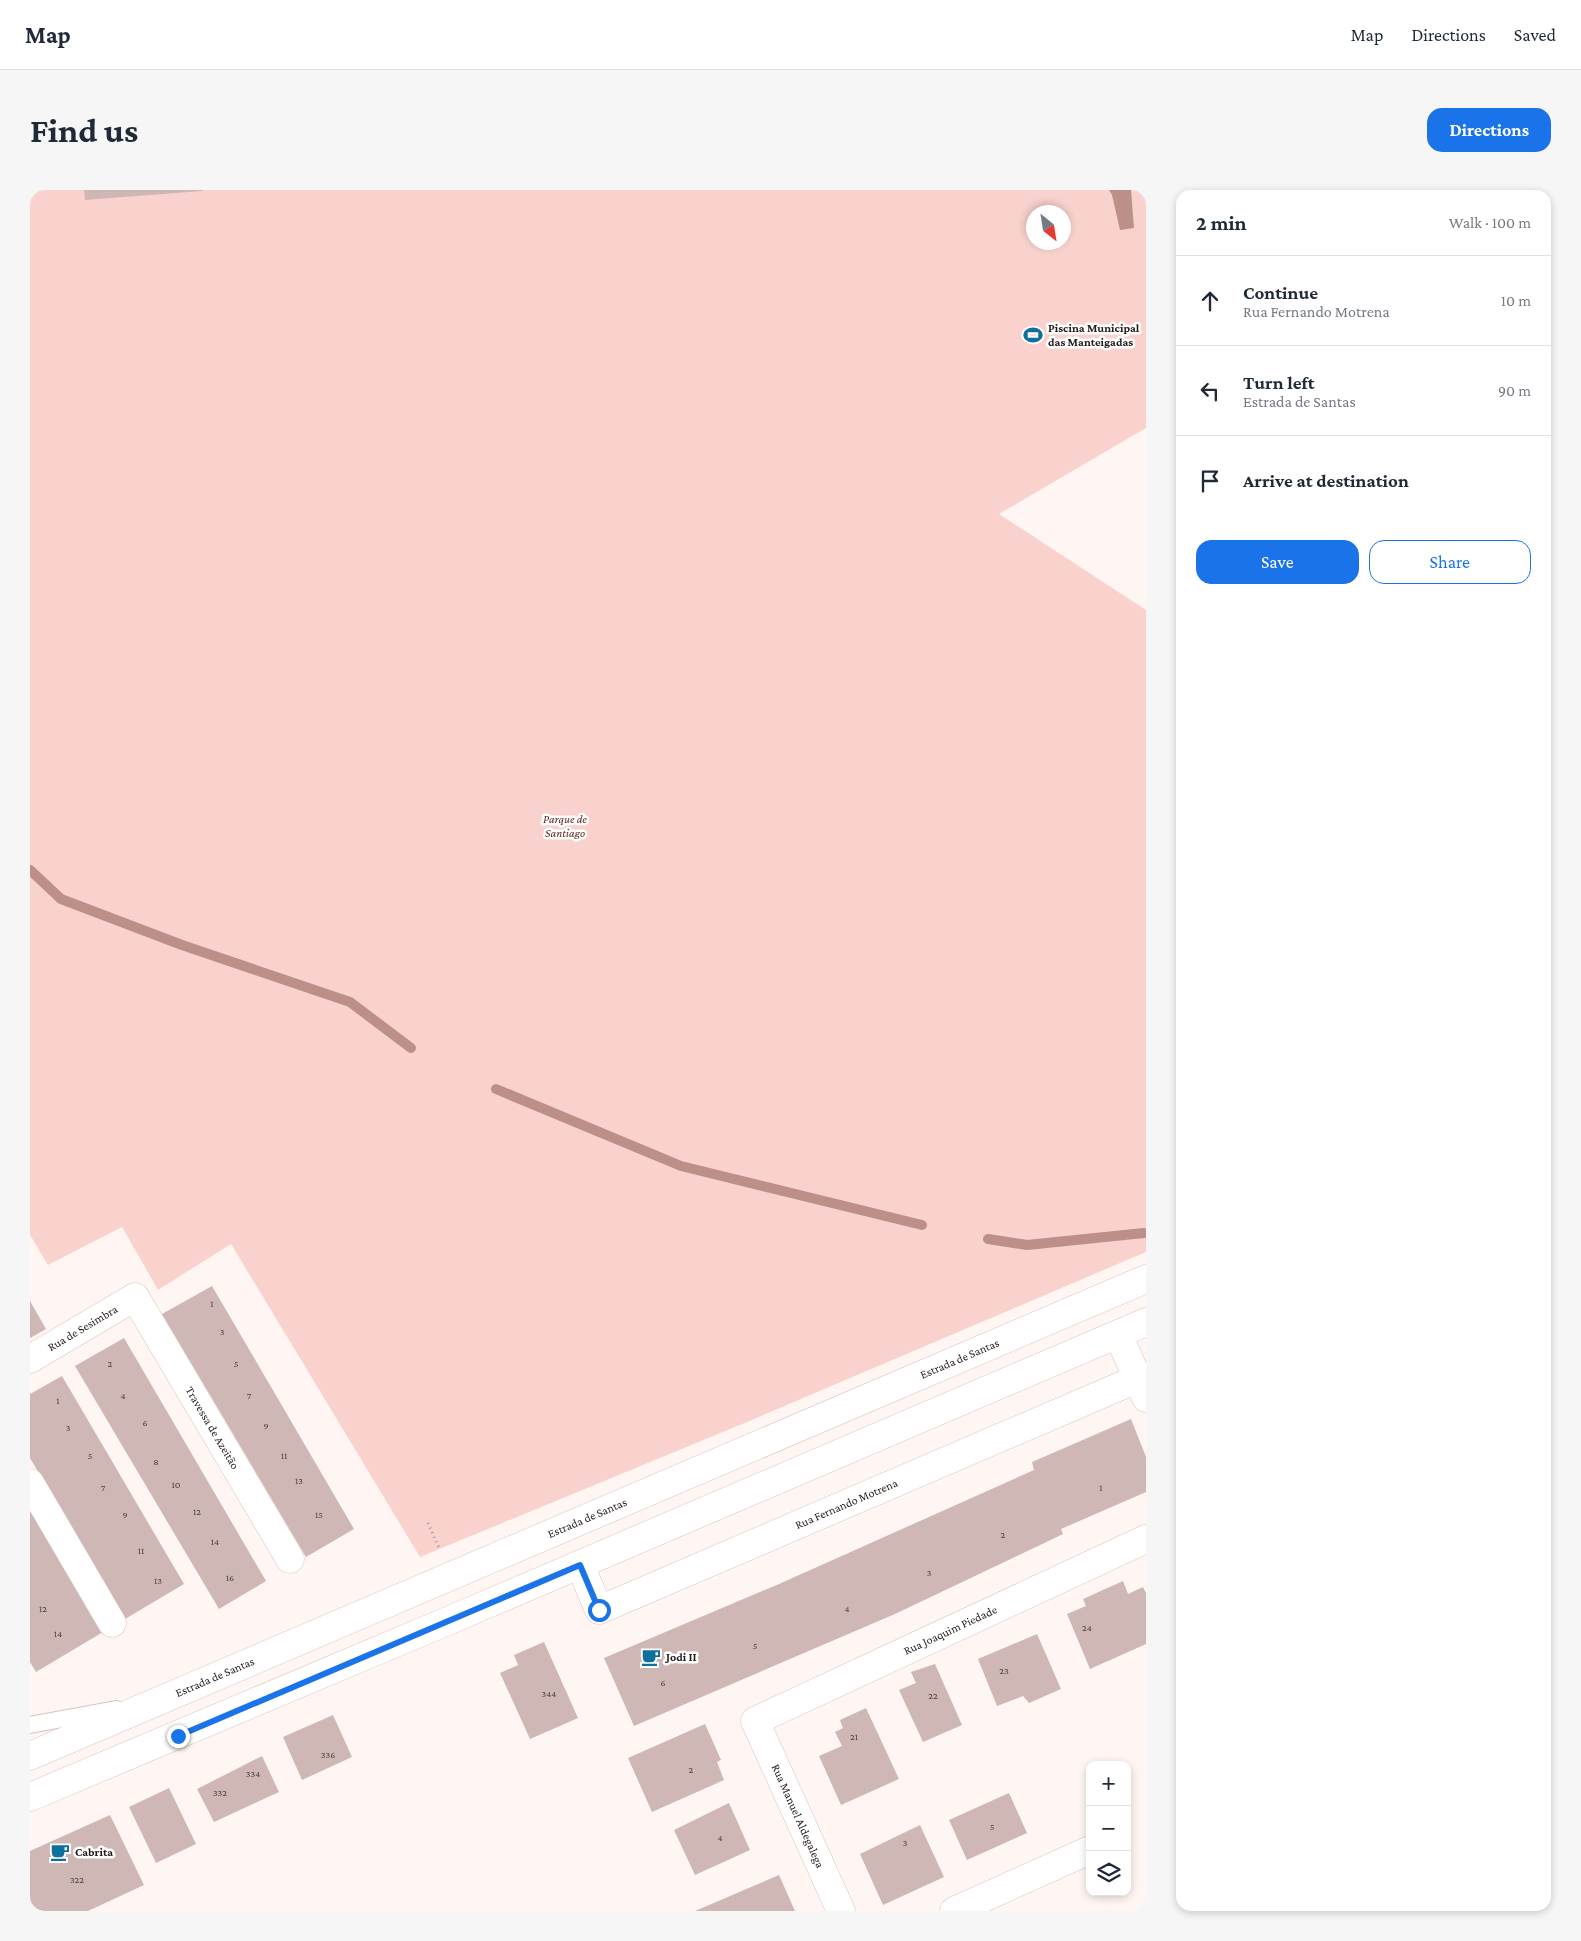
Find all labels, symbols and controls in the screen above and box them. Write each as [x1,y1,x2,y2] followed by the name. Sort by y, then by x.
[25,21,71,48] text: Map
[1351,25,1383,45] text: Map
[1411,25,1486,45] text: Directions
[1514,25,1556,45] text: Saved
[1427,108,1551,152] button: Directions
[30,111,138,150] text: Find us
[1026,205,1071,250] north arrow
[1196,211,1247,235] text: 2 min
[1449,214,1531,231] text: Walk · 100 m
[1243,282,1318,303] text: Continue
[1196,287,1224,315] icon: ahead
[1501,292,1531,309] text: 10 m
[1243,303,1390,320] text: Rua Fernando Motrena
[1048,321,1140,349] place label: Piscina Municipal das Manteigadas
[1022,324,1044,346] sports icon: Piscina Municipal das Manteigadas
[1243,372,1315,393] text: Turn left
[1196,377,1224,405] icon: left
[1498,382,1531,399] text: 90 m
[1243,393,1356,410] text: Estrada de Santas
[1196,467,1224,495] icon: arrive
[1243,470,1409,491] text: Arrive at destination
[1196,540,1359,584] button: Save
[1369,540,1531,584] button: Share
[543,812,587,840] park label: Parque de Santiago
[210,1298,214,1309] house number: 1
[45,1302,120,1354] street label: Rua de Sesimbra
[220,1326,225,1337] house number: 3
[918,1335,1002,1382] street label: Estrada de Santas
[108,1358,113,1369] house number: 2
[234,1358,239,1369] house number: 5
[183,1384,242,1472] street label: Travessa de Azeitão
[120,1390,126,1401] house number: 4
[247,1390,252,1401] house number: 7
[56,1395,60,1406] house number: 1
[142,1417,148,1428] house number: 6
[263,1420,269,1431] house number: 9
[66,1422,71,1433] house number: 3
[88,1450,93,1461] house number: 5
[281,1450,287,1461] house number: 11
[153,1456,159,1467] house number: 8
[295,1475,303,1486] house number: 13
[793,1475,900,1532] street label: Rua Fernando Motrena
[172,1479,181,1490] house number: 10
[101,1482,106,1493] house number: 7
[1099,1482,1103,1493] house number: 1
[546,1495,629,1541] street label: Estrada de Santas
[193,1506,201,1517] house number: 12
[122,1509,128,1520] house number: 9
[315,1509,323,1520] house number: 15
[1001,1529,1006,1540] house number: 2
[211,1536,219,1547] house number: 14
[138,1545,144,1556] house number: 11
[927,1567,932,1578] house number: 3
[226,1572,234,1583] house number: 16
[154,1575,162,1586] house number: 13
[588,1599,611,1622] route start
[901,1602,999,1658] street label: Rua Joaquim Piedade
[39,1603,47,1614] house number: 12
[844,1603,850,1614] house number: 4
[1082,1622,1092,1633] house number: 24
[54,1628,62,1639] house number: 14
[753,1640,758,1651] house number: 5
[640,1646,662,1668] cafe icon: Jodi II
[664,1650,697,1664] place label: Jodi II
[173,1654,257,1700] street label: Estrada de Santas
[999,1665,1009,1676] house number: 23
[660,1677,666,1688] house number: 6
[542,1688,556,1699] house number: 344
[928,1690,938,1701] house number: 22
[167,1725,190,1748] route end
[850,1731,858,1742] house number: 21
[321,1749,335,1760] house number: 336
[1086,1761,1131,1896] map controls
[1086,1761,1131,1806] button: +
[769,1762,827,1871] street label: Rua Manuel Aldegalega
[689,1764,694,1775] house number: 2
[246,1768,260,1779] house number: 334
[213,1787,227,1798] house number: 332
[1086,1806,1131,1851] button: −
[990,1821,995,1832] house number: 5
[717,1832,723,1843] house number: 4
[903,1837,908,1848] house number: 3
[49,1841,71,1863] cafe icon: Cabrita
[75,1845,113,1859] place label: Cabrita
[1086,1851,1131,1896] button: layers
[70,1874,84,1885] house number: 322

